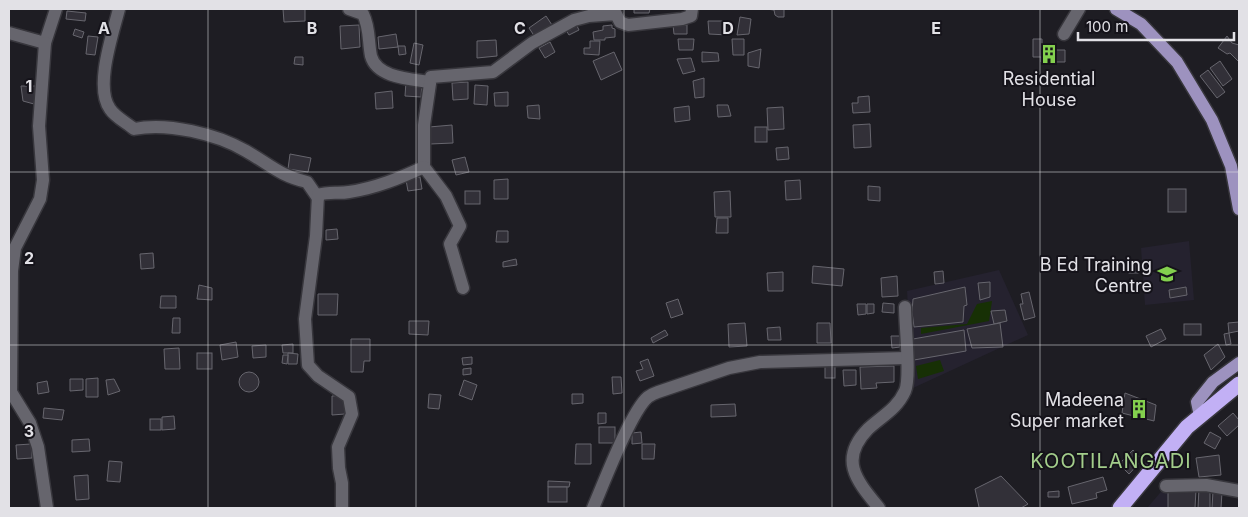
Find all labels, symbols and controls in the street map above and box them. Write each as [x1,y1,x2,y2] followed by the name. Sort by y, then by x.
[1078,10,1234,42] scale bar
[1086,17,1128,36] text: 100 m
[98,18,110,38] text: A
[307,18,317,38] text: B
[514,18,526,38] text: C
[722,18,734,38] text: D
[931,18,941,38] text: E
[1038,43,1060,65] building icon: Residential House
[1003,68,1095,110] place label: Residential House
[26,76,32,96] text: 1
[24,248,34,268] text: 2
[1040,254,1152,296] place label: B Ed Training Centre
[1156,263,1178,285] school or university icon: B Ed Training Centre
[1010,389,1124,431] place label: Madeena Super market
[1128,398,1150,420] building icon: Madeena Super market
[24,421,34,441] text: 3
[1030,449,1192,473] district label: KOOTILANGADI

